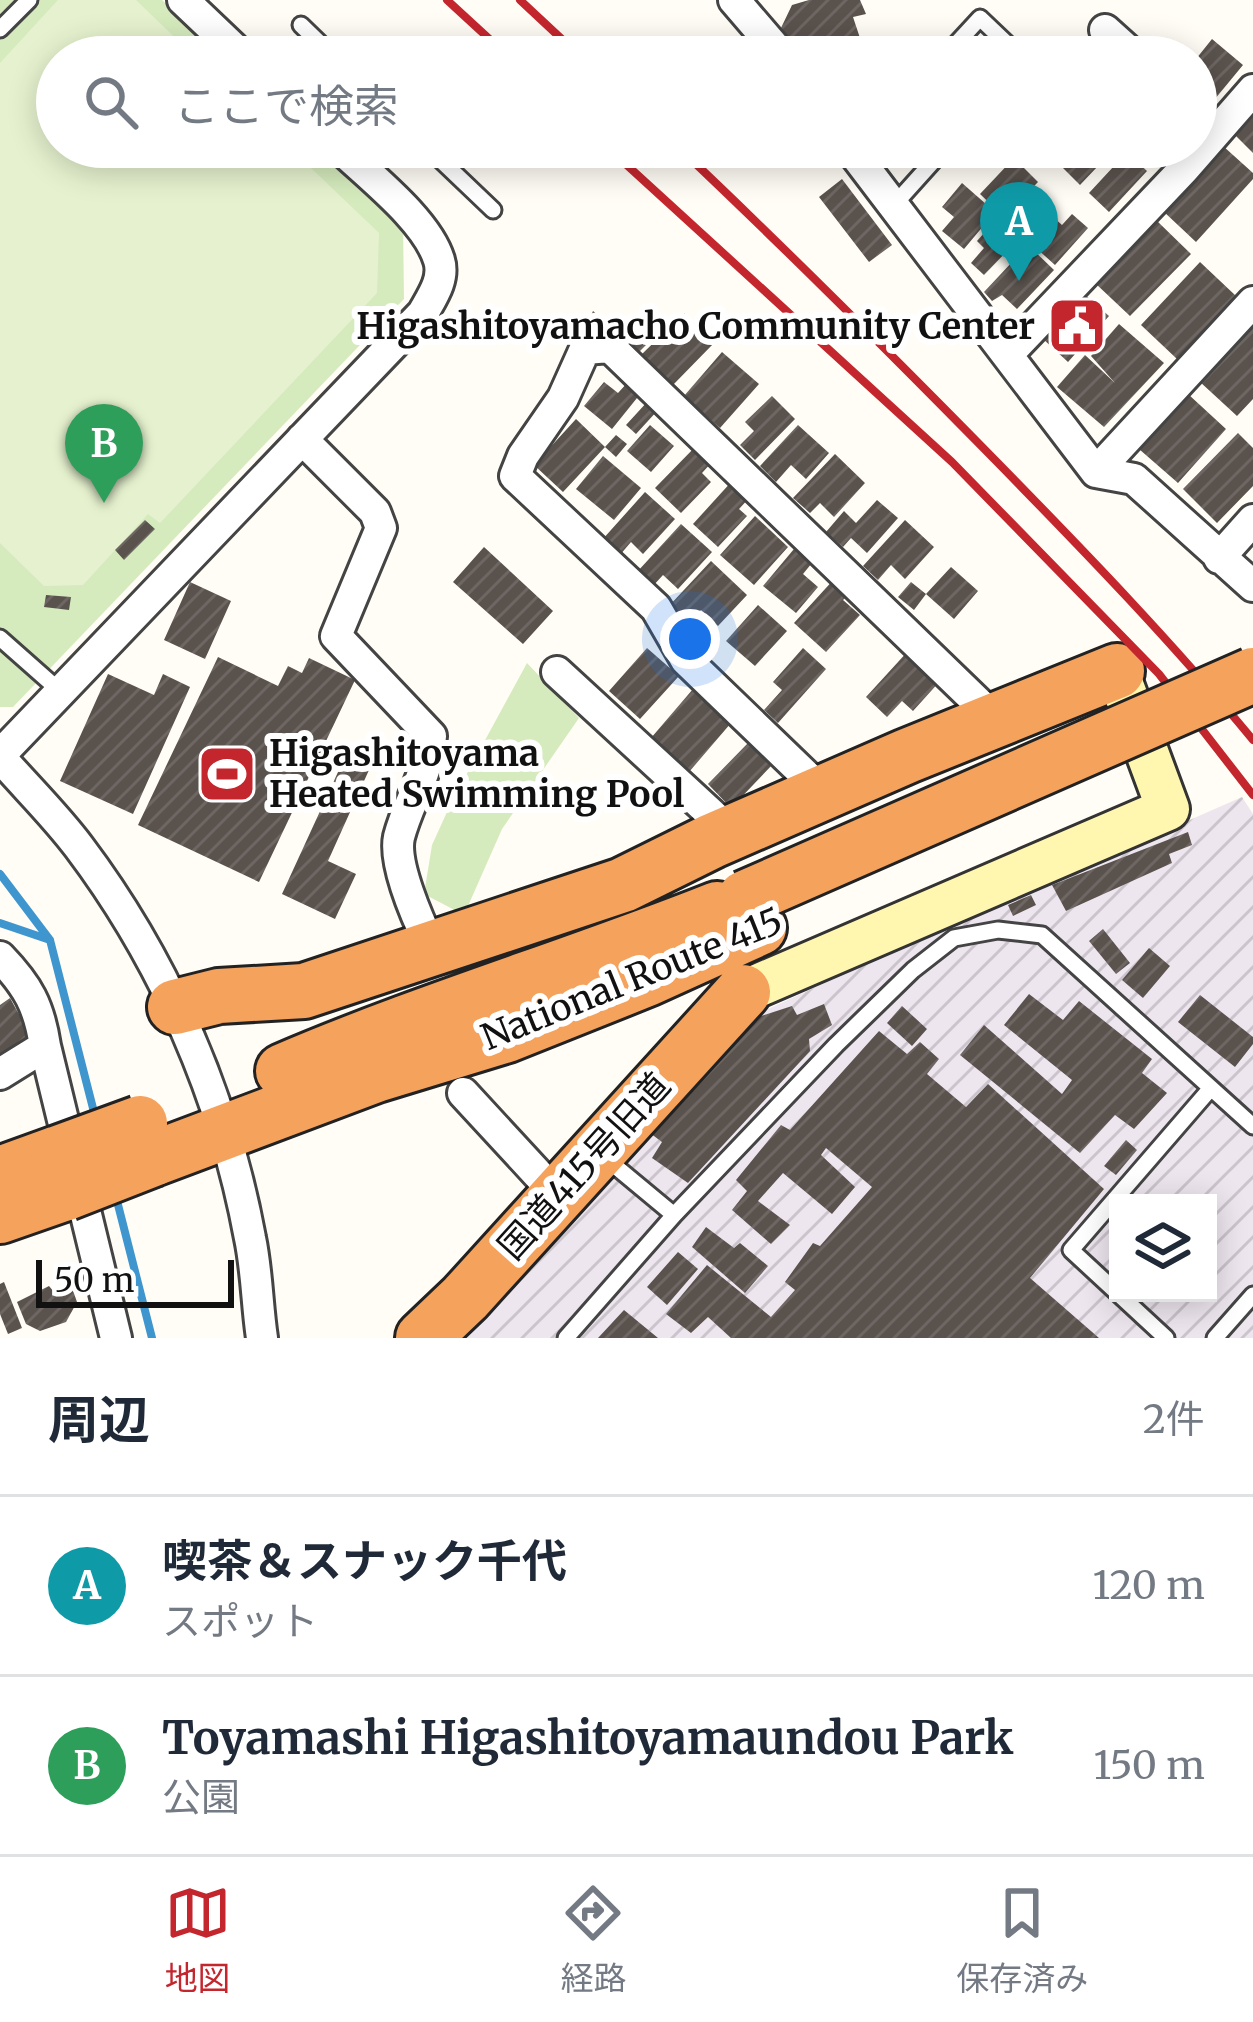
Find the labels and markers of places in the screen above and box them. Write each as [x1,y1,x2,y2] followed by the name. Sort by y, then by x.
[980,182,1058,281] pin: A
[1046,295,1108,357] public building icon: Higashitoyamacho Community Center
[356,304,1035,349] place label: Higashitoyamacho Community Center
[65,404,143,503] pin: B
[269,731,685,817] place label: Higashitoyama Heated Swimming Pool
[196,743,258,805] sports icon: Higashitoyama Heated Swimming Pool

